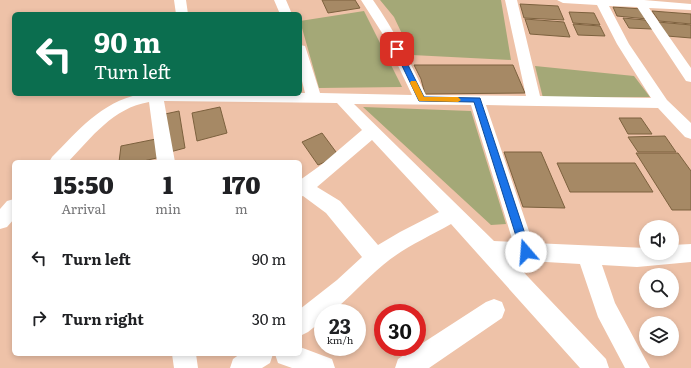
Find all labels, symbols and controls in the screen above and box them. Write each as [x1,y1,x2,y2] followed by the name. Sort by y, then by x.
[94,20,161,62] text: 90 m
[28,28,80,80] icon: left
[380,32,414,66] pin
[386,38,408,60] icon: arrive
[94,58,171,85] text: Turn left
[53,166,114,201] text: 15:50
[163,166,173,201] text: 1
[222,166,261,201] text: 170
[61,199,106,218] text: Arrival
[155,199,181,218] text: min
[235,199,248,218] text: m
[639,220,679,356] map controls
[639,220,679,260] button: sound
[505,231,547,273] position arrow
[28,247,50,269] icon: left
[62,247,131,270] text: Turn left
[252,247,286,270] text: 90 m
[639,268,679,308] button: search
[374,304,426,356] speed limit sign: 30
[28,307,50,329] icon: right
[62,307,144,330] text: Turn right
[252,307,286,330] text: 30 m
[329,310,351,340] text: 23
[639,316,679,356] button: layers
[327,332,353,347] text: km/h

